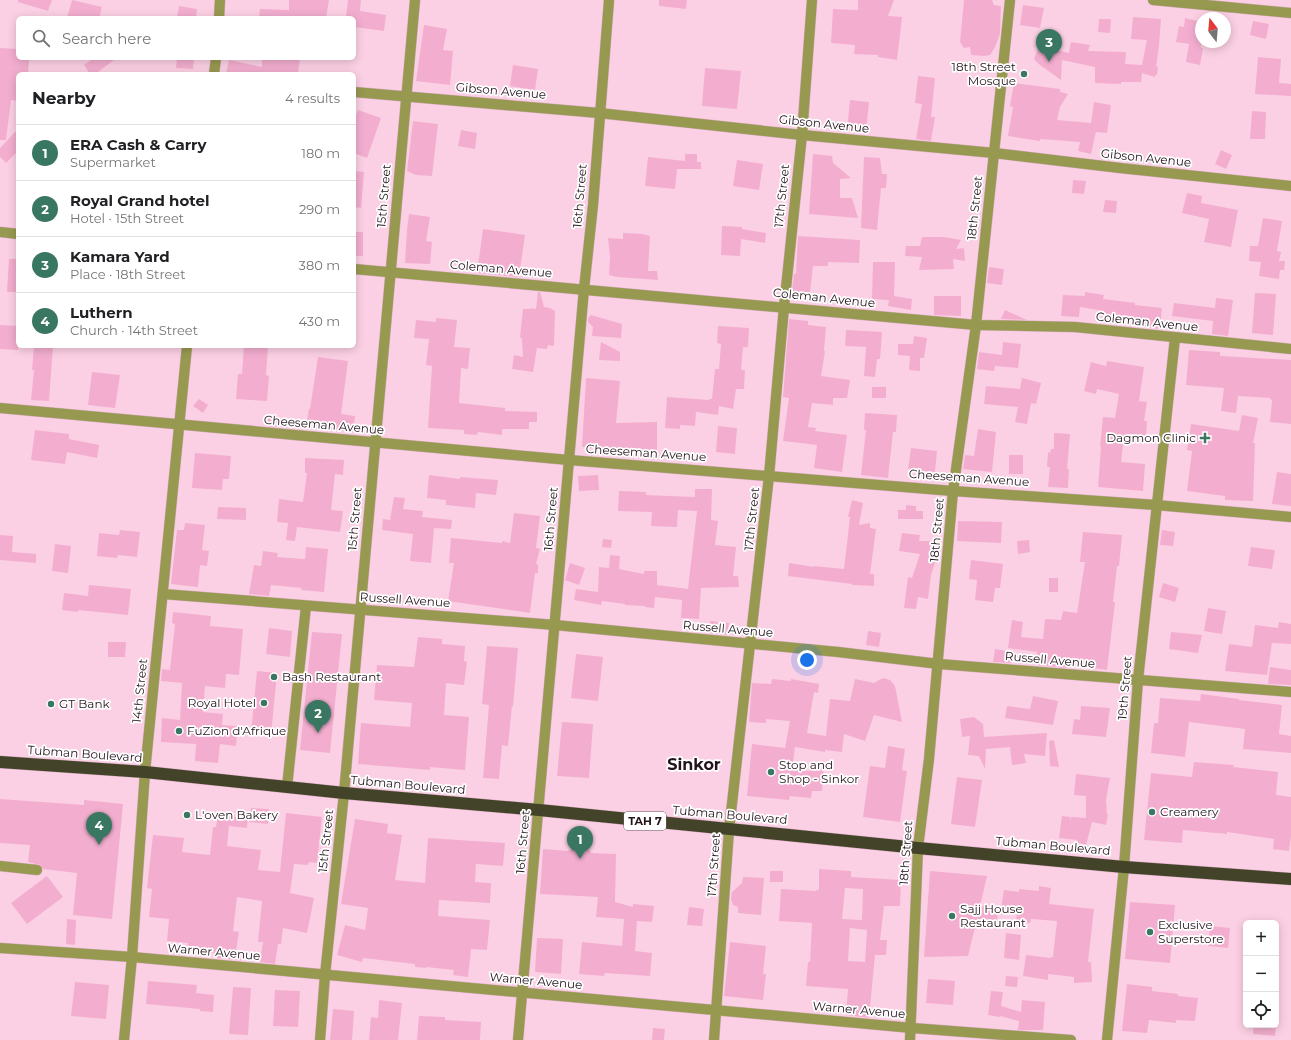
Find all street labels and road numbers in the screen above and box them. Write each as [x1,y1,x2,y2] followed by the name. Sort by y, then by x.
[455,79,547,102] street label: Gibson Avenue
[778,111,870,136] street label: Gibson Avenue
[1100,145,1192,170] street label: Gibson Avenue
[569,163,590,229] street label: 16th Street
[771,163,792,228] street label: 17th Street
[373,164,394,228] street label: 15th Street
[964,175,985,241] street label: 18th Street
[449,257,553,280] street label: Coleman Avenue
[772,285,876,310] street label: Coleman Avenue
[1095,309,1199,334] street label: Coleman Avenue
[263,412,385,437] street label: Cheeseman Avenue
[585,441,707,464] street label: Cheeseman Avenue
[908,466,1030,489] street label: Cheeseman Avenue
[540,486,561,552] street label: 16th Street
[741,486,762,551] street label: 17th Street
[344,487,365,551] street label: 15th Street
[926,497,947,563] street label: 18th Street
[359,589,451,610] street label: Russell Avenue
[682,617,774,640] street label: Russell Avenue
[1004,648,1096,671] street label: Russell Avenue
[1114,655,1135,721] street label: 19th Street
[129,658,150,724] street label: 14th Street
[27,742,143,765] street label: Tubman Boulevard
[350,772,466,797] street label: Tubman Boulevard
[672,802,788,827] street label: Tubman Boulevard
[315,808,336,873] street label: 15th Street
[512,809,533,875] street label: 16th Street
[624,812,666,830] road number: TAH 7
[896,820,915,886] street label: 18th Street
[704,833,723,897] street label: 17th Street
[995,833,1111,858] street label: Tubman Boulevard
[167,940,261,963] street label: Warner Avenue
[489,969,583,992] street label: Warner Avenue
[812,998,906,1021] street label: Warner Avenue

